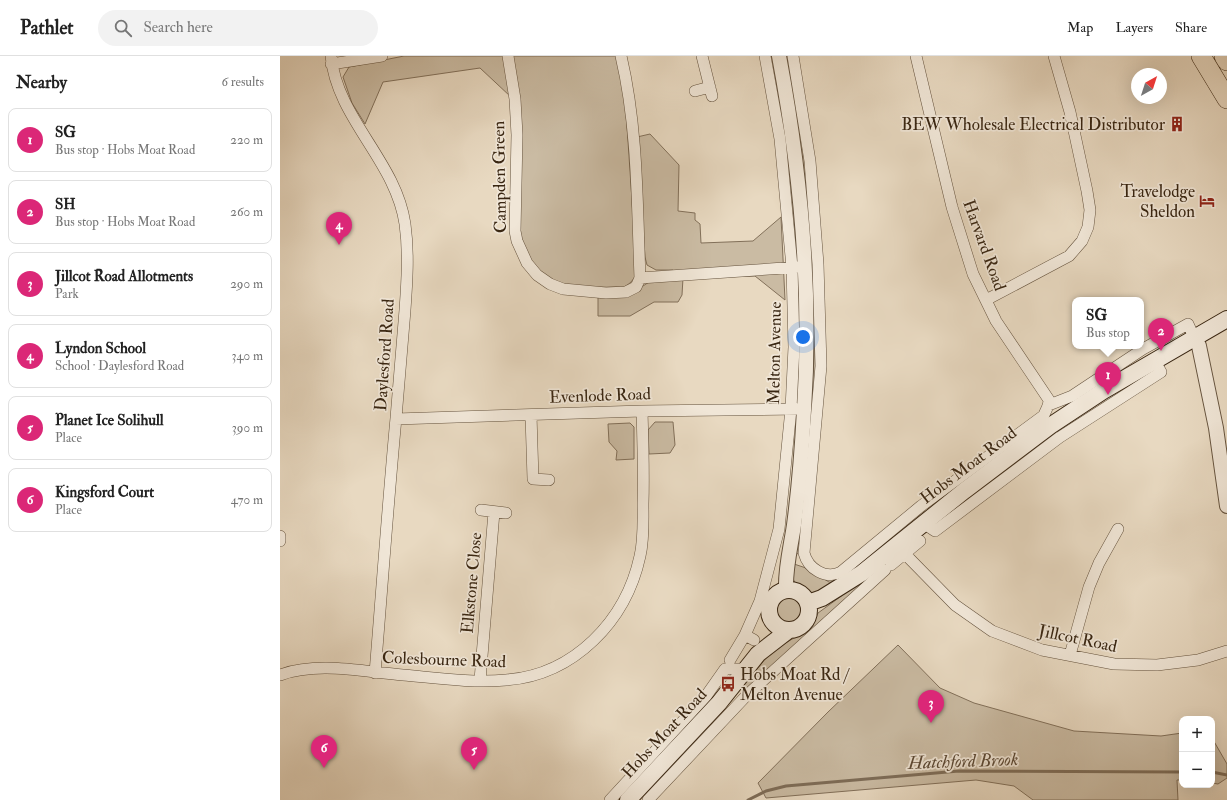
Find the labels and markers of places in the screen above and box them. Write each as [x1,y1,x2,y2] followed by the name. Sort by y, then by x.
[901,114,1166,135] place label: BEW Wholesale Electrical Distributor
[1168,115,1186,133] building icon: BEW Wholesale Electrical Distributor
[1121,181,1195,222] place label: Travelodge Sheldon
[1198,192,1216,210] hotel icon: Travelodge Sheldon
[326,212,352,245] pin: 4
[1148,318,1174,351] pin: 2
[1095,362,1121,395] pin: 1
[740,664,850,705] place label: Hobs Moat Rd / Melton Avenue
[719,675,737,693] bus stop icon: Hobs Moat Rd / Melton Avenue
[918,690,944,723] pin: 3
[311,735,337,768] pin: 6
[461,737,487,770] pin: 5

